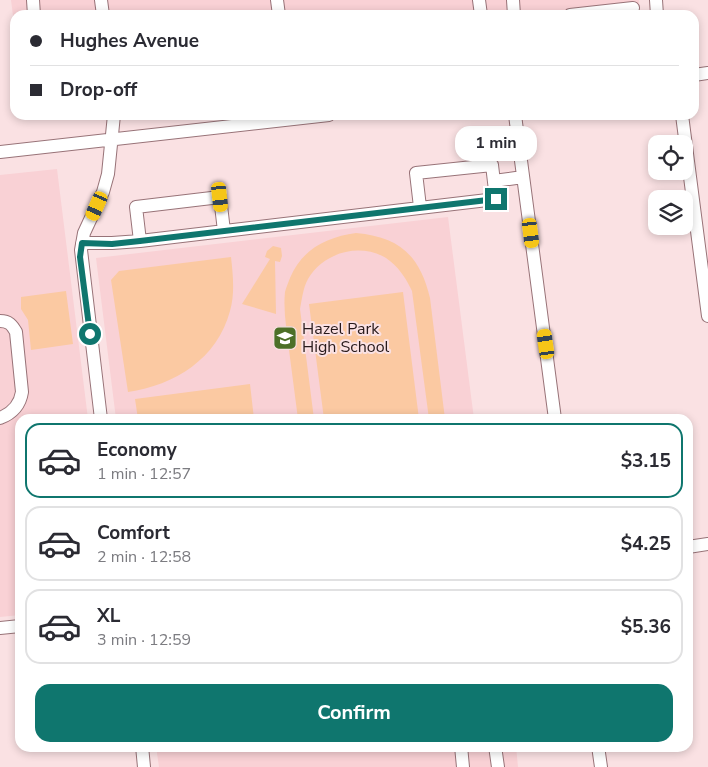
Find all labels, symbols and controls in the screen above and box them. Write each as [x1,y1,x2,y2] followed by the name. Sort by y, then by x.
[60,28,199,54] text: Hughes Avenue
[60,77,137,103] text: Drop-off
[455,126,537,162] callout: 1 min
[475,132,517,154] text: 1 min
[648,135,693,235] map controls
[648,135,693,180] button: locate
[210,181,229,213] car
[485,188,507,210] route end
[84,189,109,223] car
[648,190,693,235] button: layers
[521,217,540,249] car
[302,318,390,358] place label: Hazel Park High School
[79,323,101,345] route start
[272,325,298,351] school or university icon: Hazel Park High School
[536,328,555,360] car
[97,437,177,463] text: Economy
[37,438,82,483] icon: car
[621,448,671,474] text: $3.15
[97,463,191,485] text: 1 min · 12:57
[97,520,170,546] text: Comfort
[37,521,82,566] icon: car
[621,531,671,557] text: $4.25
[97,546,191,568] text: 2 min · 12:58
[97,603,120,629] text: XL
[37,604,82,649] icon: car
[621,614,671,640] text: $5.36
[97,629,191,651] text: 3 min · 12:59
[35,684,673,742] button: Confirm

